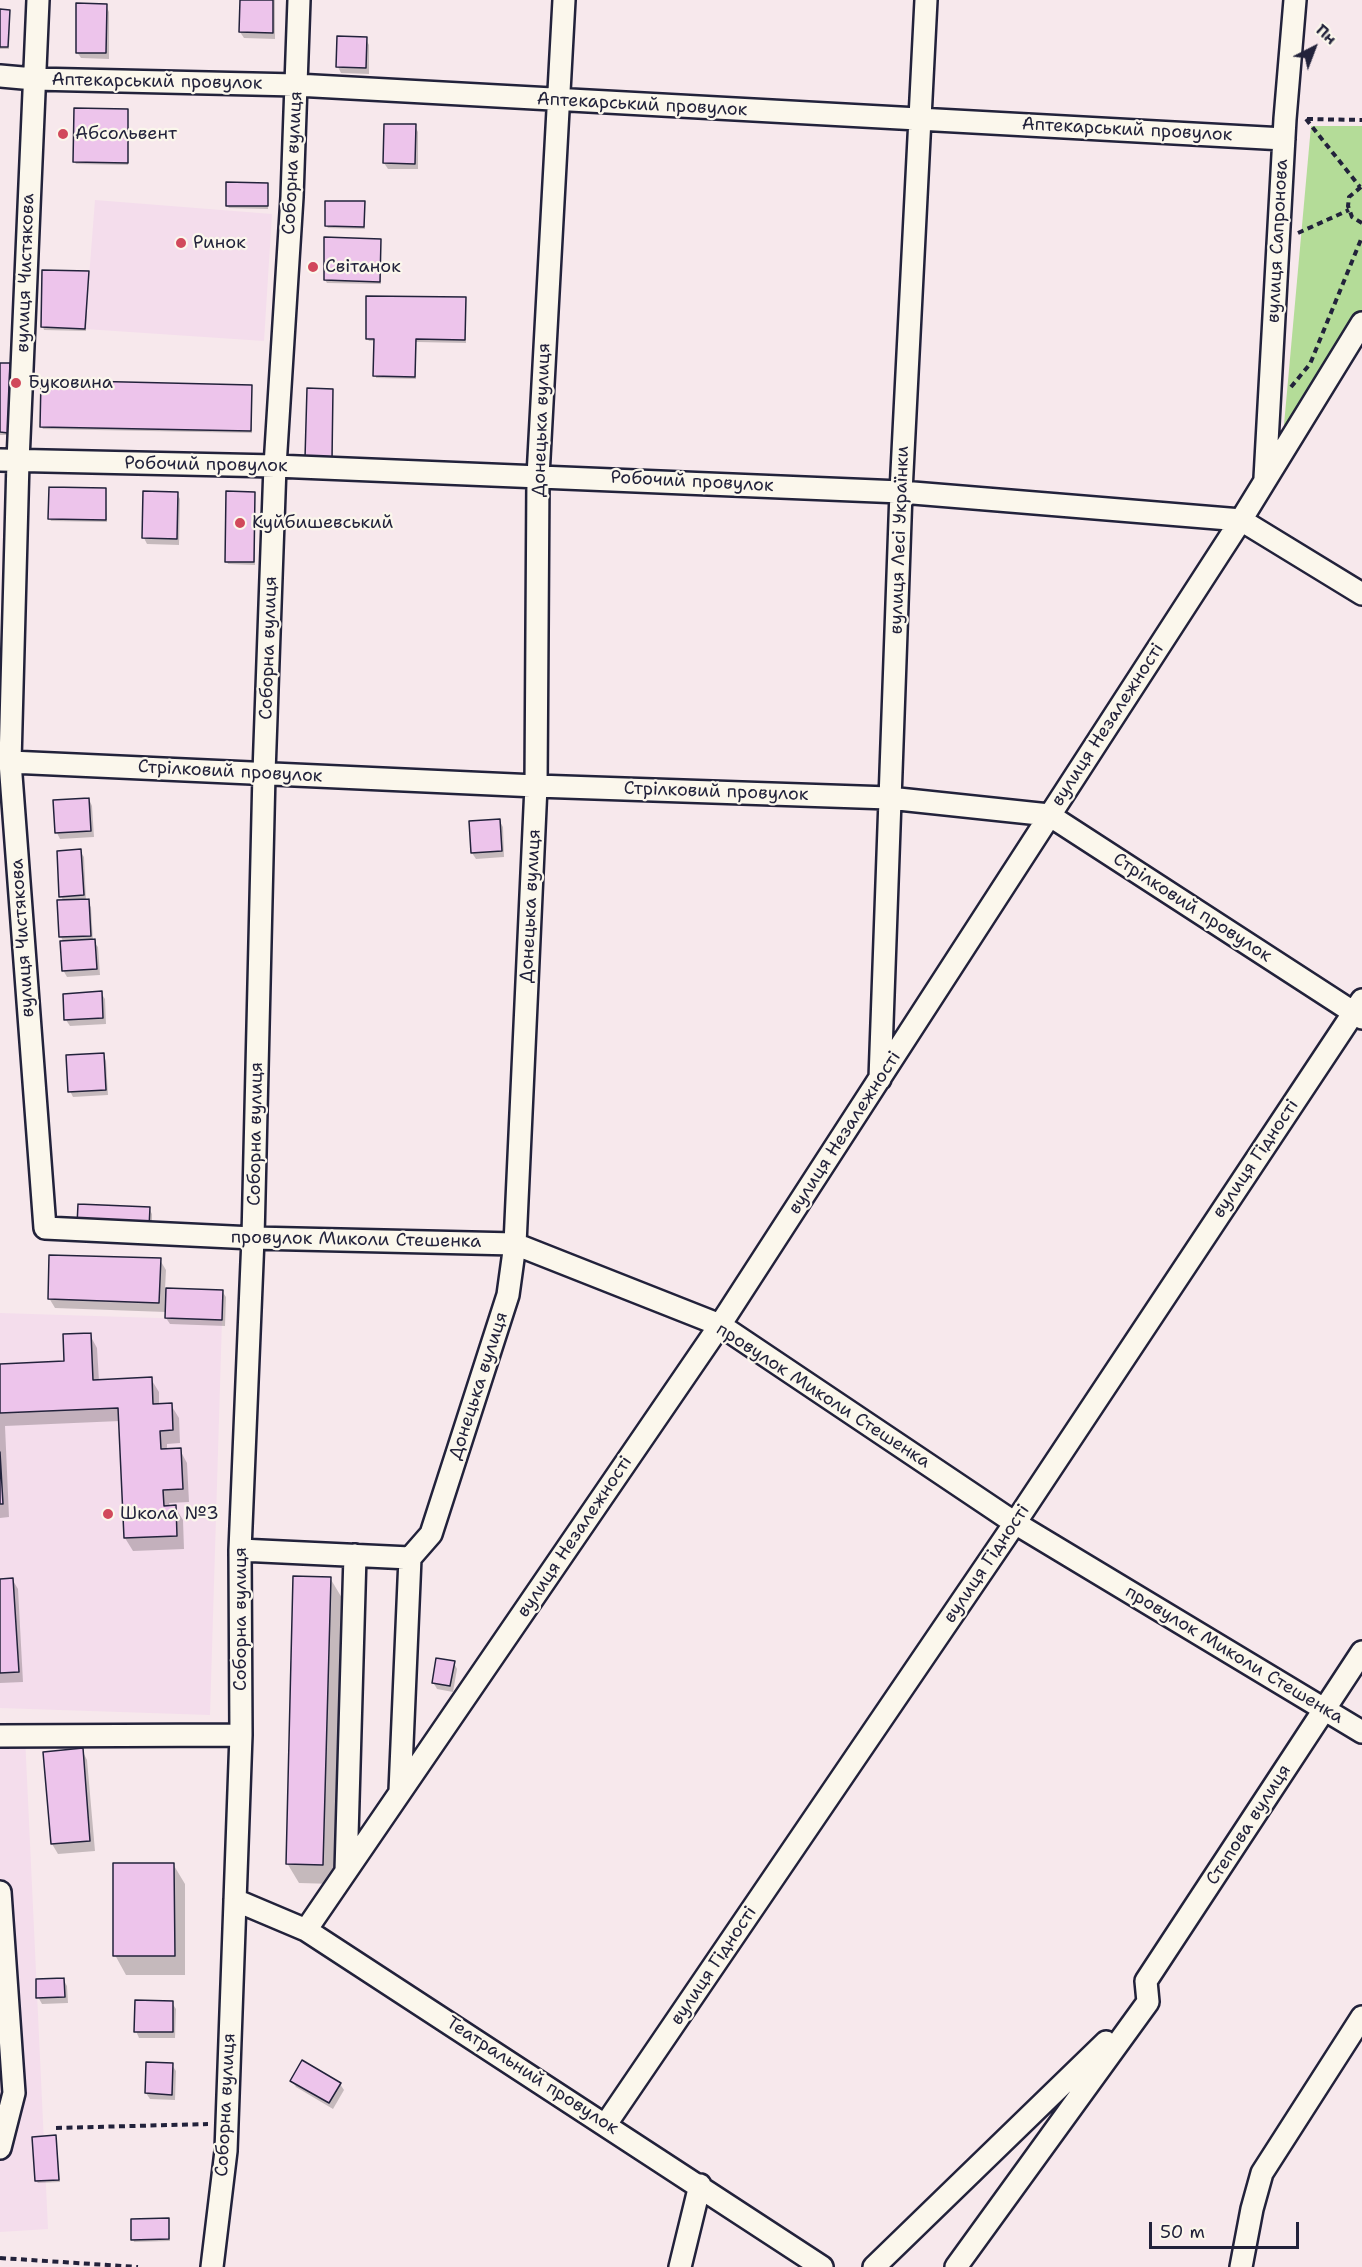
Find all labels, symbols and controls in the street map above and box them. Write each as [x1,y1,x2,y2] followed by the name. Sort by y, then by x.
[1284,18,1344,78] north arrow
[1311,19,1341,49] text: Пн
[51,69,263,95] street label: Аптекарський провулок
[536,89,748,121] street label: Аптекарський провулок
[278,91,308,235] street label: Соборна вулиця
[1021,114,1233,146] street label: Аптекарський провулок
[75,123,177,145] place label: Абсольвент
[56,127,70,141] marker: Абсольвент
[1263,158,1293,324] street label: вулиця Сапронова
[12,193,40,353] street label: вулиця Чистякова
[193,232,246,254] place label: Ринок
[174,236,188,250] marker: Ринок
[325,256,401,278] place label: Світанок
[306,260,320,274] marker: Світанок
[529,343,555,497] street label: Донецька вулиця
[28,372,113,394] place label: Буковина
[9,376,23,390] marker: Буковина
[886,445,914,635] street label: вулиця Лесі Українки
[124,453,288,477] street label: Робочий провулок
[610,467,774,497] street label: Робочий провулок
[252,512,393,534] place label: Куйбишевський
[233,516,247,530] marker: Куйбишевський
[256,576,282,720] street label: Соборна вулиця
[1047,639,1169,811] street label: вулиця Незалежності
[137,756,323,788] street label: Стрілковий провулок
[623,778,809,806] street label: Стрілковий провулок
[516,829,546,983] street label: Донецька вулиця
[1109,849,1275,967] street label: Стрілковий провулок
[7,858,39,1018] street label: вулиця Чистякова
[784,1047,906,1219] street label: вулиця Незалежності
[244,1062,268,1206] street label: Соборна вулиця
[1208,1096,1304,1222] street label: вулиця Гідності
[231,1227,481,1253] street label: провулок Миколи Стешенка
[445,1309,513,1463] street label: Донецька вулиця
[712,1319,934,1473] street label: провулок Миколи Стешенка
[513,1452,637,1622] street label: вулиця Незалежності
[939,1501,1035,1627] street label: вулиця Гідності
[120,1503,219,1525] place label: Школа №3
[101,1507,115,1521] marker: Школа №3
[230,1547,252,1691] street label: Соборна вулиця
[1121,1581,1347,1729] street label: провулок Миколи Стешенка
[1202,1761,1296,1889] street label: Степова вулиця
[666,1903,762,2029] street label: вулиця Гідності
[442,2012,622,2140] street label: Театральний провулок
[211,2033,241,2177] street label: Соборна вулиця
[1152,2210,1302,2248] scale bar
[1160,2220,1205,2244] text: 50 m

